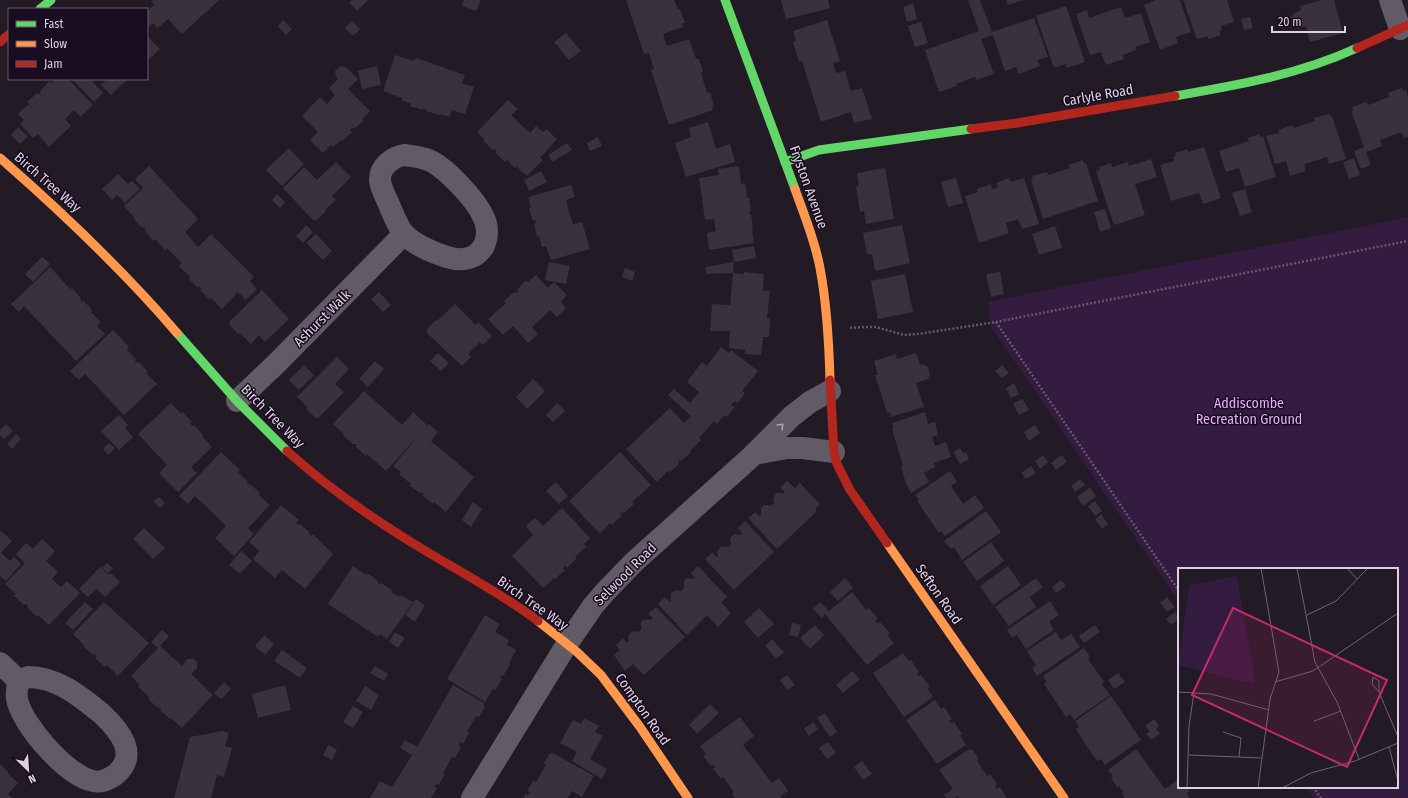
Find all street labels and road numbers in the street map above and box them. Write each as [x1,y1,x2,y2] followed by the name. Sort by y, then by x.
[1061,81,1135,110] street label: Carlyle Road
[786,143,831,231] street label: Fryston Avenue
[11,149,85,217] street label: Birch Tree Way
[290,286,355,350] street label: Ashurst Walk
[237,381,309,452] street label: Birch Tree Way
[591,540,660,609] street label: Selwood Road
[912,561,966,628] street label: Sefton Road
[494,573,572,635] street label: Birch Tree Way
[612,670,674,749] street label: Compton Road

